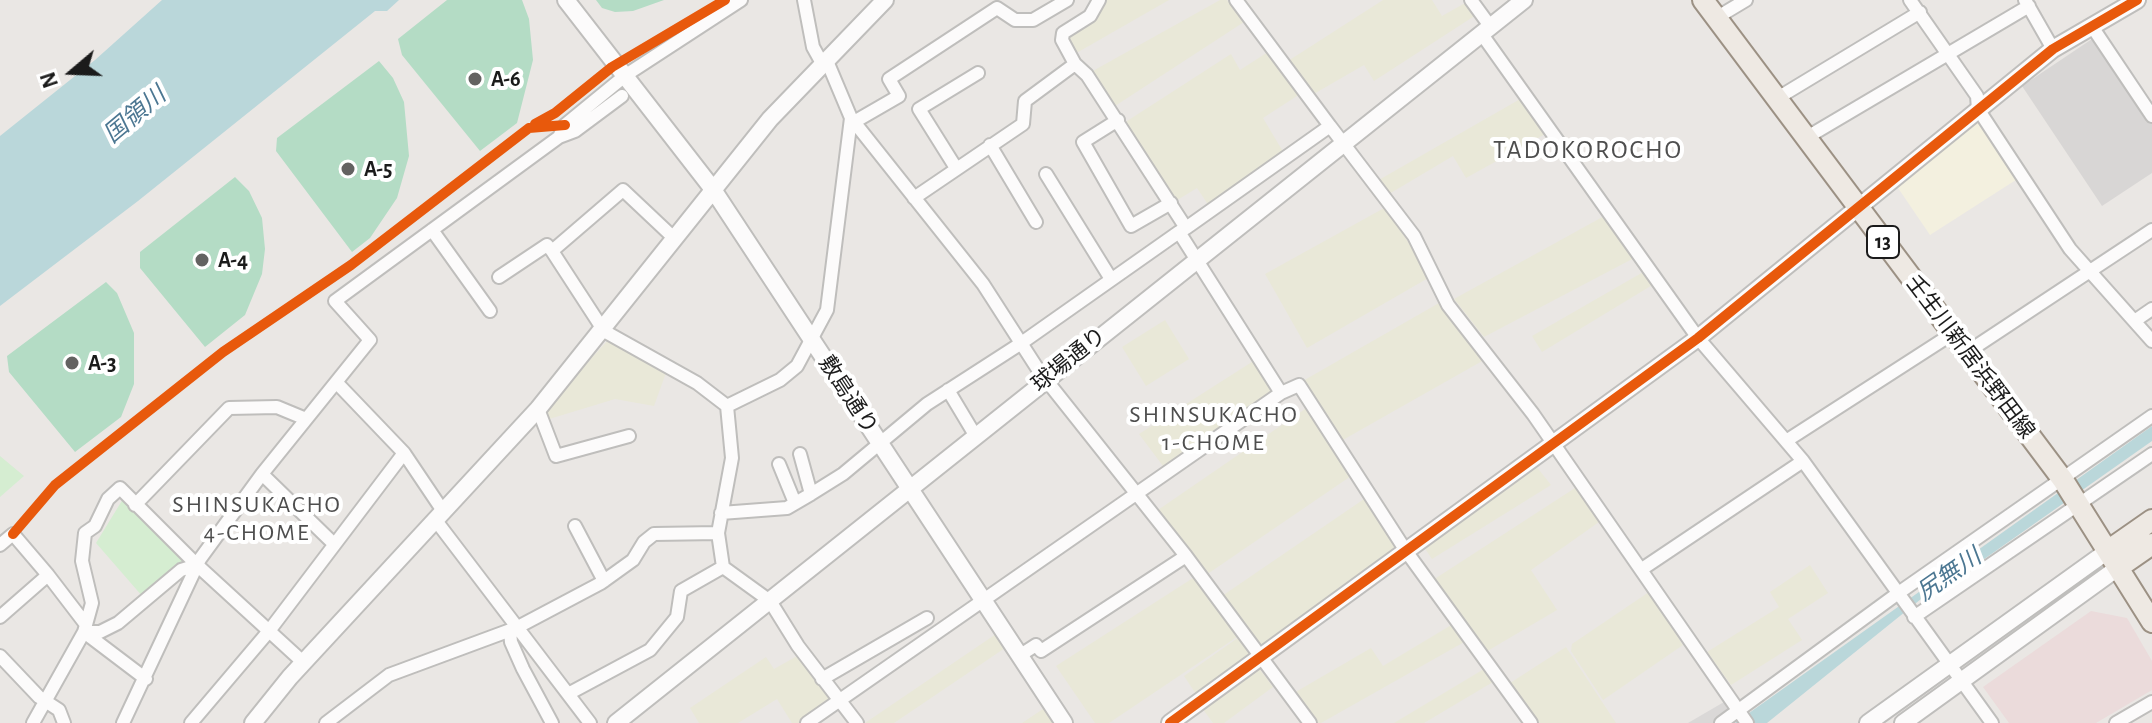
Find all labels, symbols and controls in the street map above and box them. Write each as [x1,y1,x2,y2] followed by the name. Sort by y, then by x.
[32,32,112,112] north arrow
[491,66,521,92] place label: A-6
[36,69,62,91] text: N
[466,70,484,88] marker: A-6
[98,81,172,149] water label: 国領川
[1493,134,1683,166] district label: TADOKOROCHO
[364,156,392,182] place label: A-5
[339,160,357,178] marker: A-5
[1867,226,1899,258] road number: 13
[218,247,248,273] place label: A-4
[193,251,211,269] marker: A-4
[1900,270,2040,444] street label: 壬生川新居浜野田線
[1026,322,1112,398] street label: 球場通り
[88,350,116,376] place label: A-3
[813,351,883,439] street label: 敷島通り
[63,354,81,372] marker: A-3
[1129,401,1299,457] district label: SHINSUKACHO 1-CHOME
[172,491,342,547] district label: SHINSUKACHO 4-CHOME
[1911,543,1987,607] water label: 尻無川

